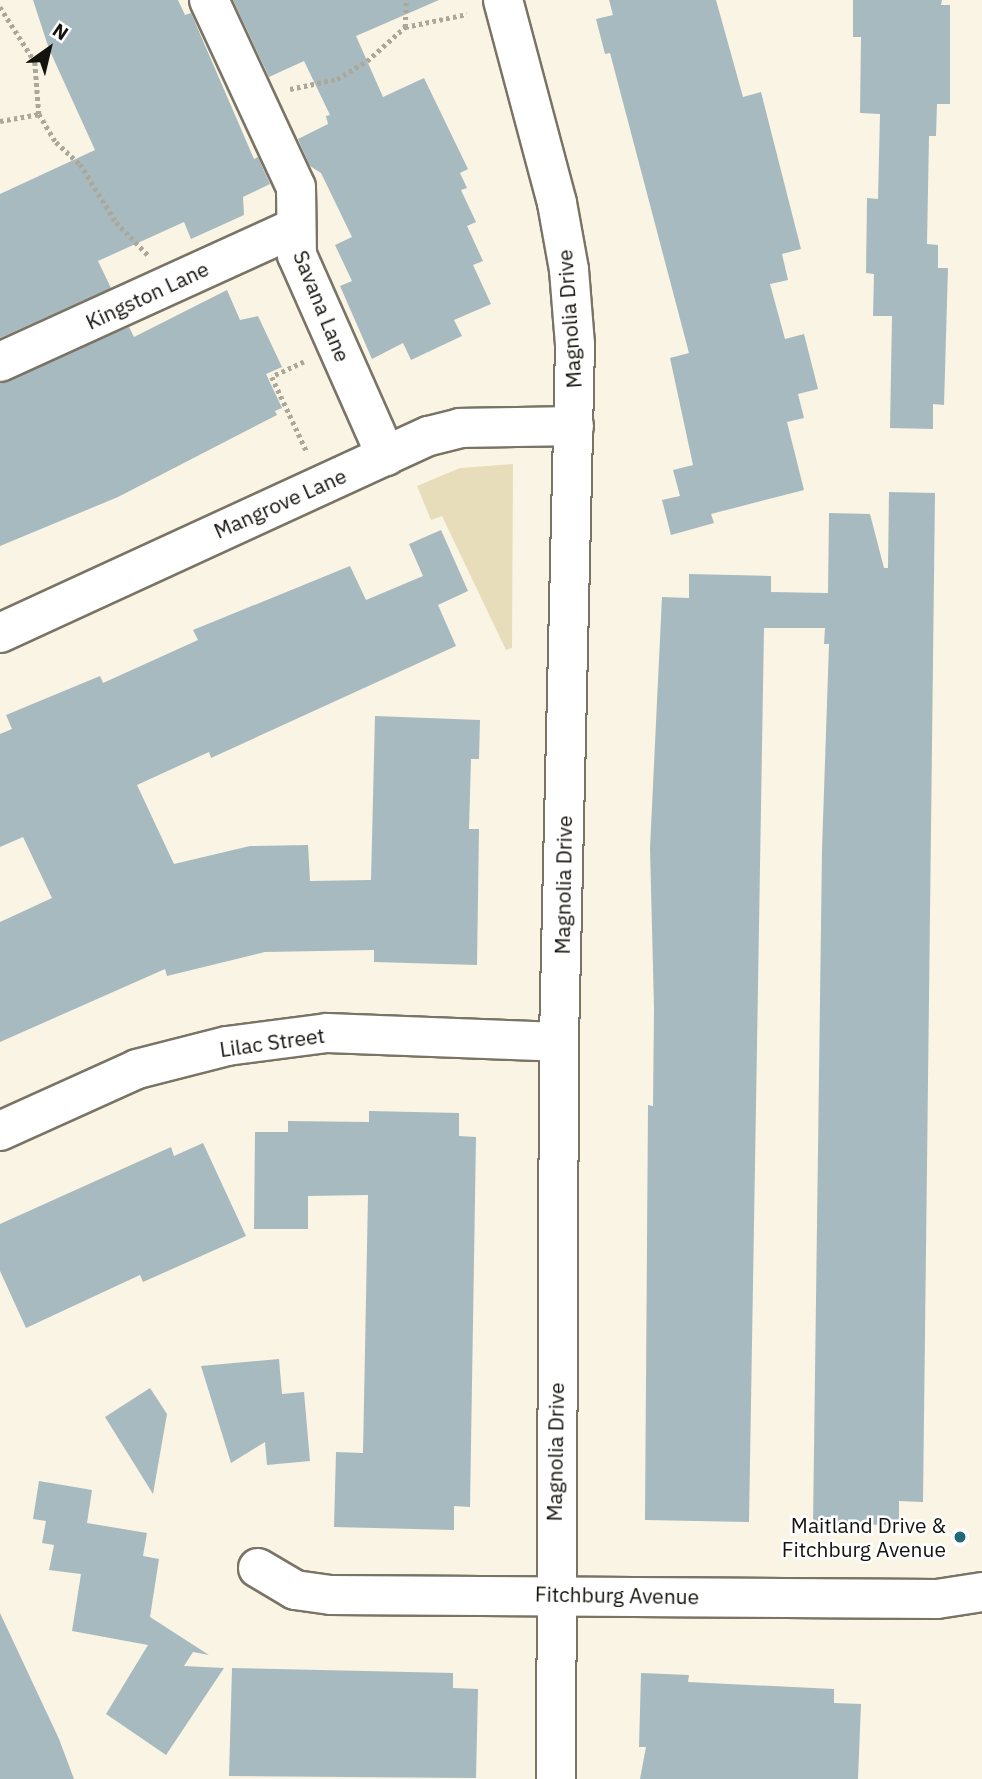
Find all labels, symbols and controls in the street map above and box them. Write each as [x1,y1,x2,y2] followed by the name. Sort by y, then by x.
[14,14,84,84] north arrow
[48,18,73,45] text: N
[288,247,356,365] street label: Savana Lane
[552,249,586,389] street label: Magnolia Drive
[82,256,212,334] street label: Kingston Lane
[210,463,350,543] street label: Mangrove Lane
[549,815,577,955] street label: Magnolia Drive
[218,1022,326,1062] street label: Lilac Street
[541,1382,569,1522] street label: Magnolia Drive
[782,1512,946,1562] place label: Maitland Drive & Fitchburg Avenue
[952,1529,968,1545] marker: Maitland Drive & Fitchburg Avenue
[535,1581,699,1609] street label: Fitchburg Avenue

